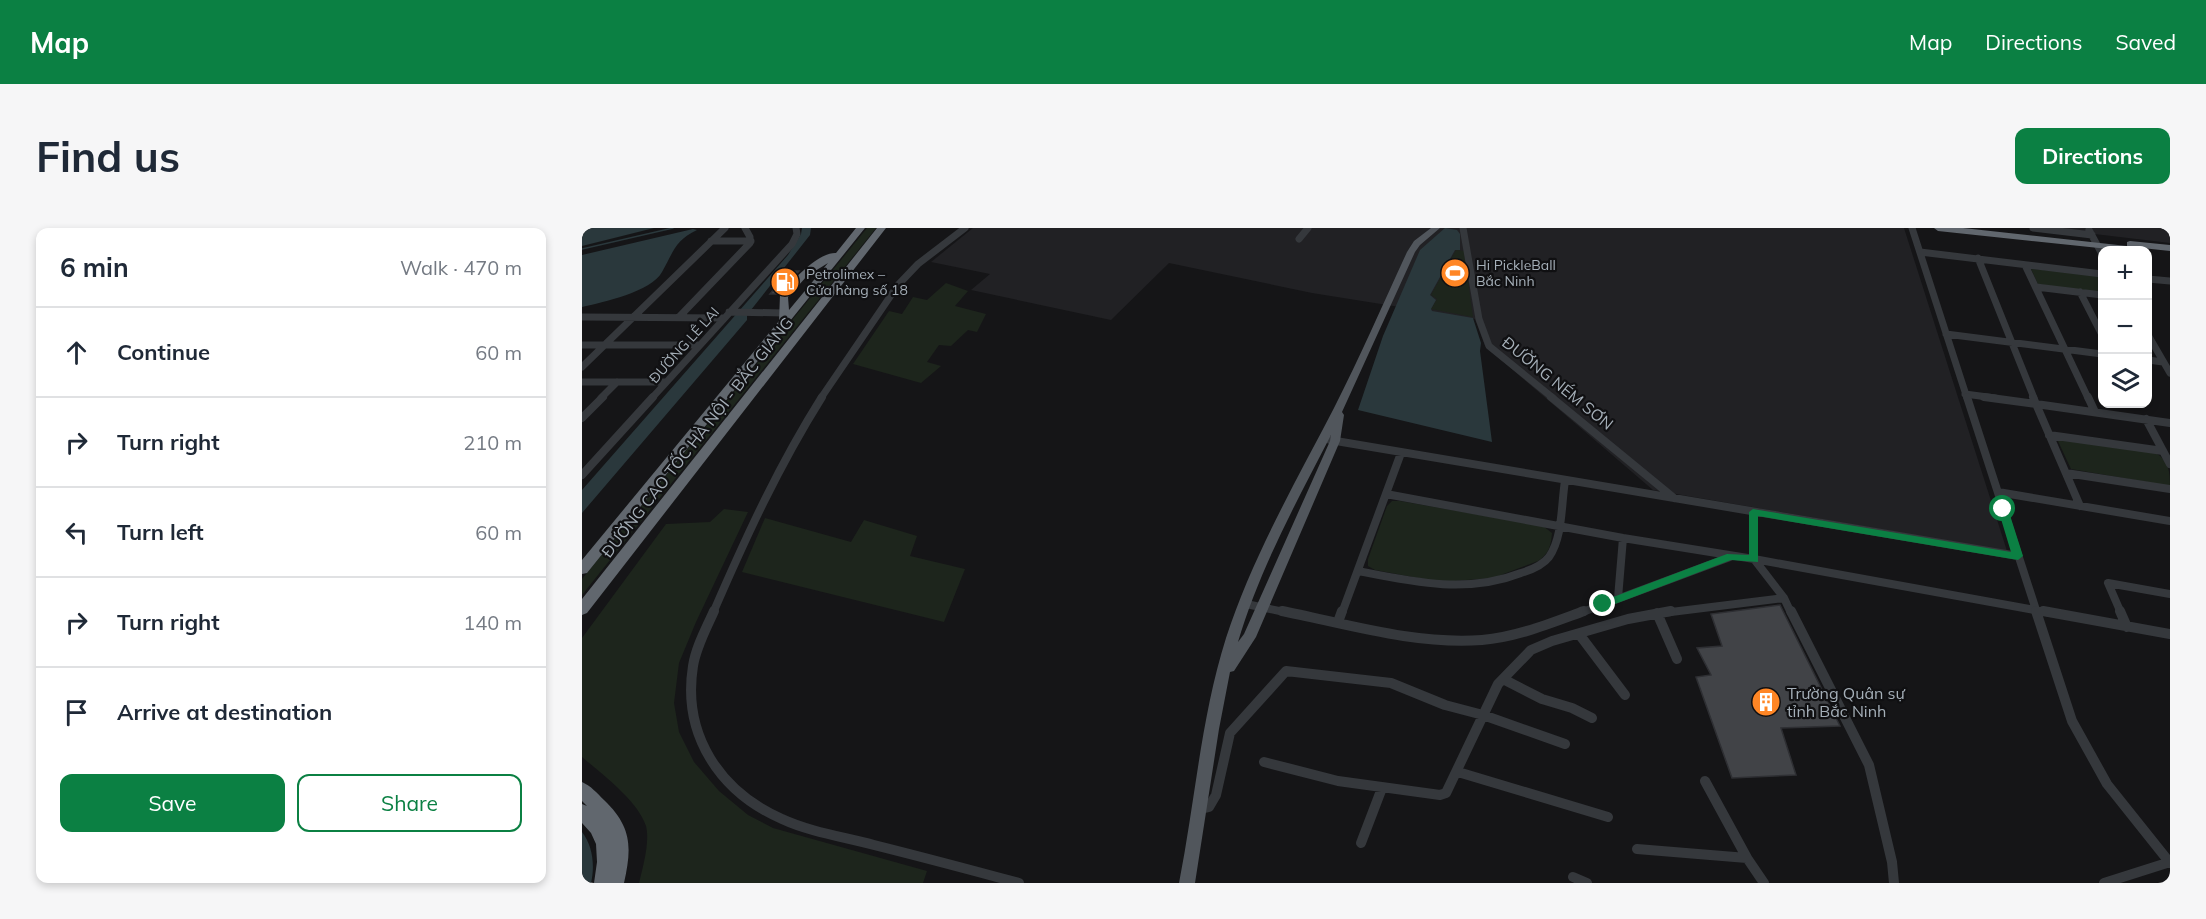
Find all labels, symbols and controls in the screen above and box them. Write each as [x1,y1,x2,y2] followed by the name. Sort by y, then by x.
[30,25,89,60] text: Map
[1909,29,1952,55] text: Map
[1985,29,2082,55] text: Directions
[2115,29,2176,55] text: Saved
[2015,128,2170,184] button: Directions
[36,130,180,183] text: Find us
[2098,246,2152,408] map controls
[2098,246,2152,300] button: +
[60,251,129,284] text: 6 min
[400,255,522,280] text: Walk · 470 m
[1476,256,1556,290] place label: Hi PickleBall Bắc Ninh
[1439,257,1471,289] sports icon: Hi PickleBall Bắc Ninh
[806,265,908,299] place label: Petrolimex – Cửa hàng số 18
[769,266,801,298] fuel station icon: Petrolimex – Cửa hàng số 18
[2098,300,2152,354] button: −
[645,303,723,387] street label: ĐƯỜNG LÊ LAI
[597,313,797,561] street label: ĐƯỜNG CAO TỐC HÀ NỘI - BẮC GIANG
[1498,332,1618,434] street label: ĐƯỜNG NÉM SƠN
[60,336,93,369] icon: ahead
[117,338,210,366] text: Continue
[475,340,522,365] text: 60 m
[2098,354,2152,408] button: layers
[60,426,93,459] icon: right
[117,428,220,456] text: Turn right
[463,430,522,455] text: 210 m
[1989,495,2015,521] route start
[60,516,93,549] icon: left
[117,518,204,546] text: Turn left
[475,520,522,545] text: 60 m
[1589,590,1615,616] route end
[60,606,93,639] icon: right
[117,608,220,636] text: Turn right
[463,610,522,635] text: 140 m
[1787,683,1905,721] place label: Trường Quân sự tỉnh Bắc Ninh
[1750,686,1782,718] building icon: Trường Quân sự tỉnh Bắc Ninh
[60,696,93,729] icon: arrive
[117,698,332,726] text: Arrive at destination
[60,774,285,832] button: Save
[297,774,522,832] button: Share

